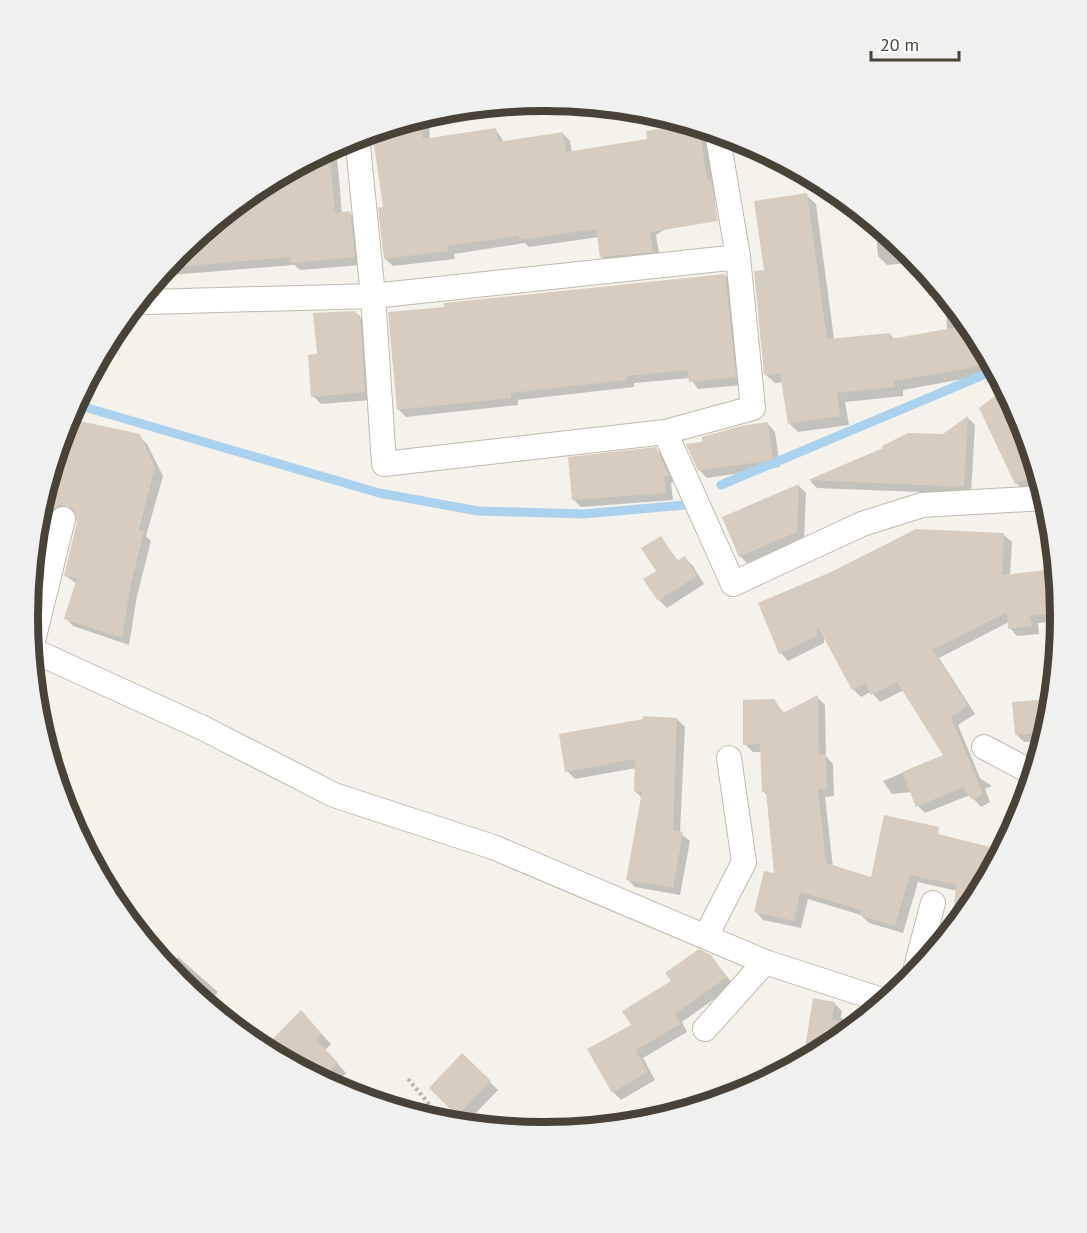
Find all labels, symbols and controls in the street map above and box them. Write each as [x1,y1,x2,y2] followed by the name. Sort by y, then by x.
[871,24,960,62] scale bar
[880,33,919,56] text: 20 m

